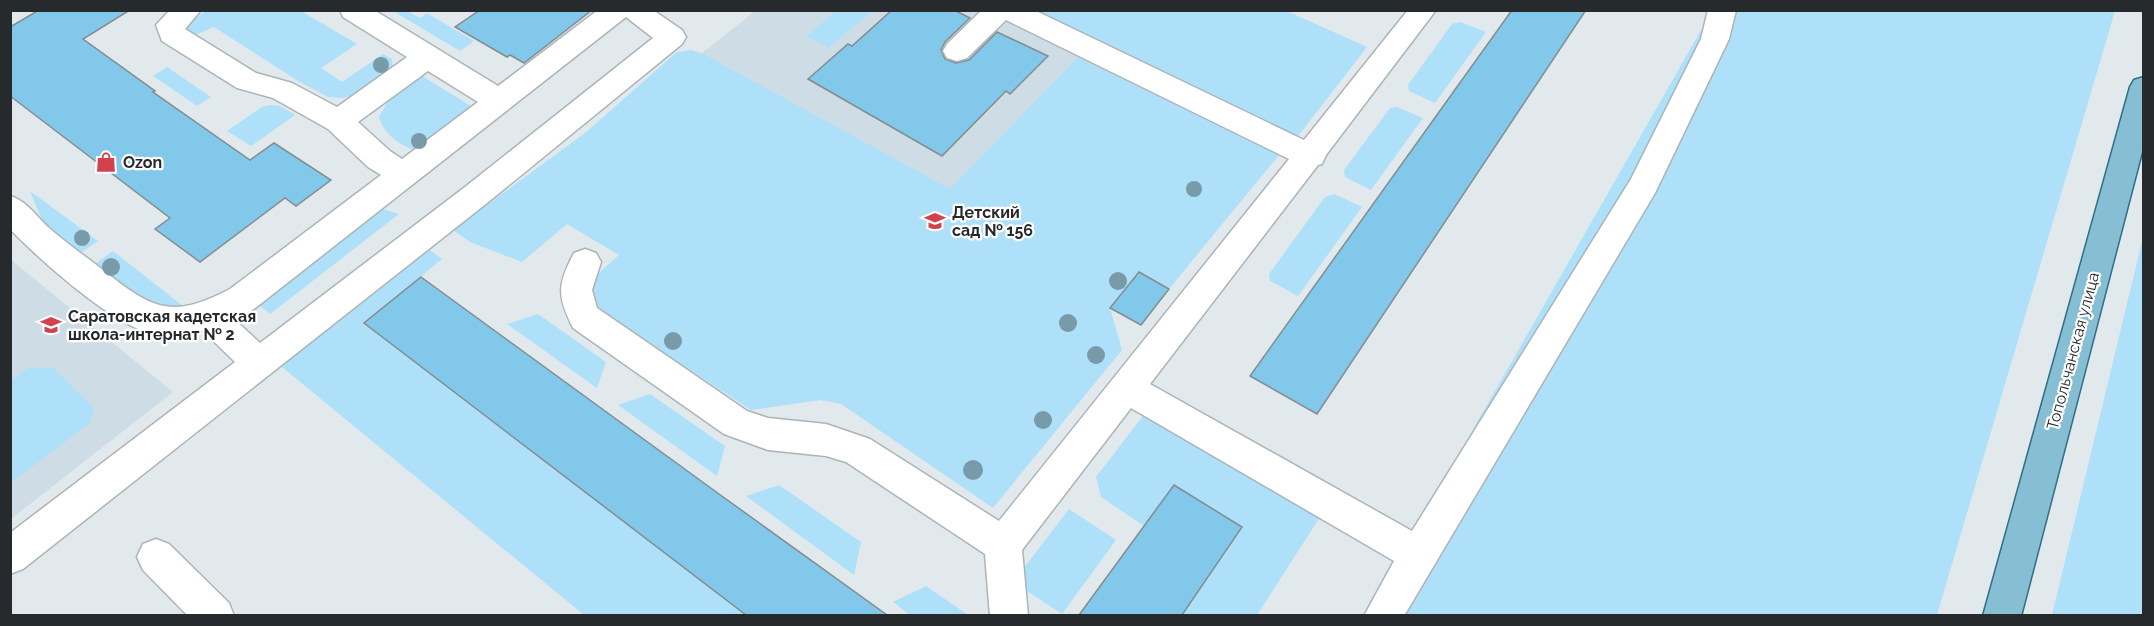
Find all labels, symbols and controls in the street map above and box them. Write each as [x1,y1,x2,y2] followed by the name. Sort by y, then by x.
[94,150,118,174] shop icon: Ozon
[123,153,162,172] place label: Ozon
[952,203,1033,240] place label: Детский сад № 156
[923,209,947,233] school or university icon: Детский сад № 156
[2043,270,2103,432] street label: Топольчанская улица
[68,307,256,344] place label: Саратовская кадетская школа-интернат № 2
[39,313,63,337] school or university icon: Саратовская кадетская школа-интернат № 2

